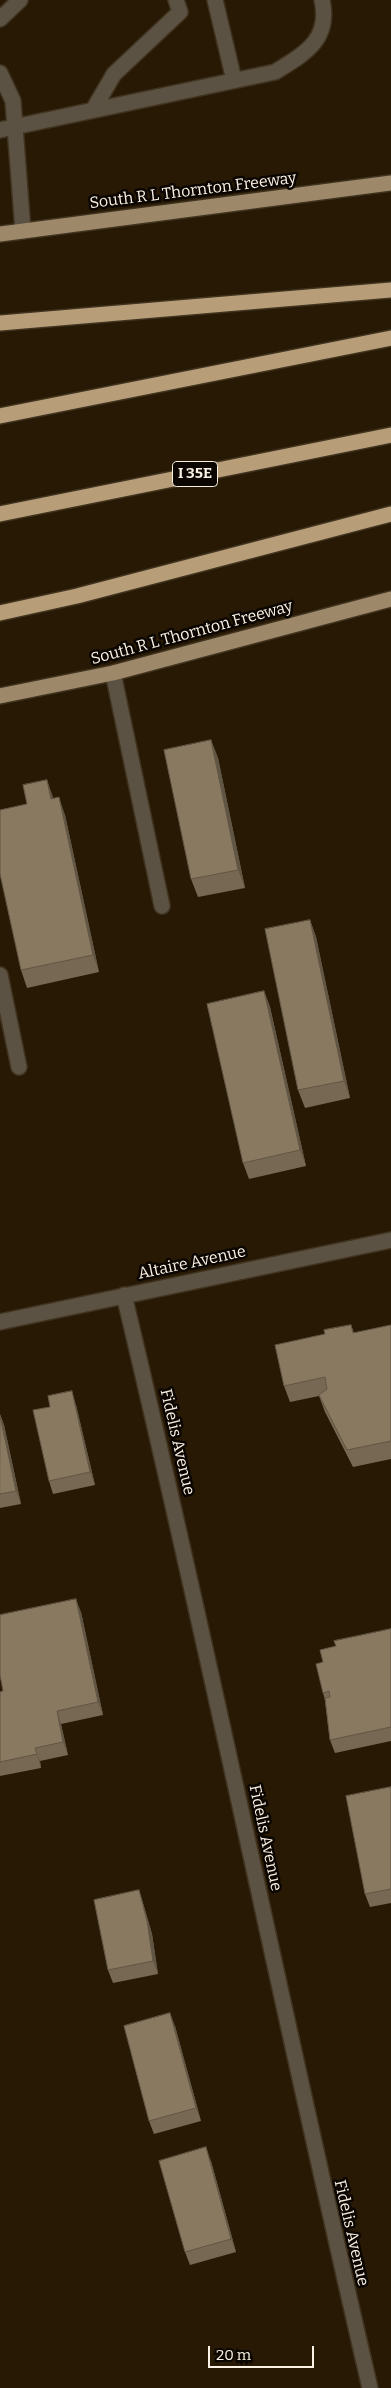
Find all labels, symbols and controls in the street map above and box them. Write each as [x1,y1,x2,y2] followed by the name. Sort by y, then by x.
[88,169,298,213] street label: South R L Thornton Freeway
[172,462,218,486] road number: I 35E
[89,597,295,669] street label: South R L Thornton Freeway
[136,1242,248,1284] street label: Altaire Avenue
[155,1387,199,1497] street label: Fidelis Avenue
[244,1783,286,1893] street label: Fidelis Avenue
[329,2178,373,2288] street label: Fidelis Avenue
[211,2336,317,2368] scale bar
[216,2346,251,2364] text: 20 m

